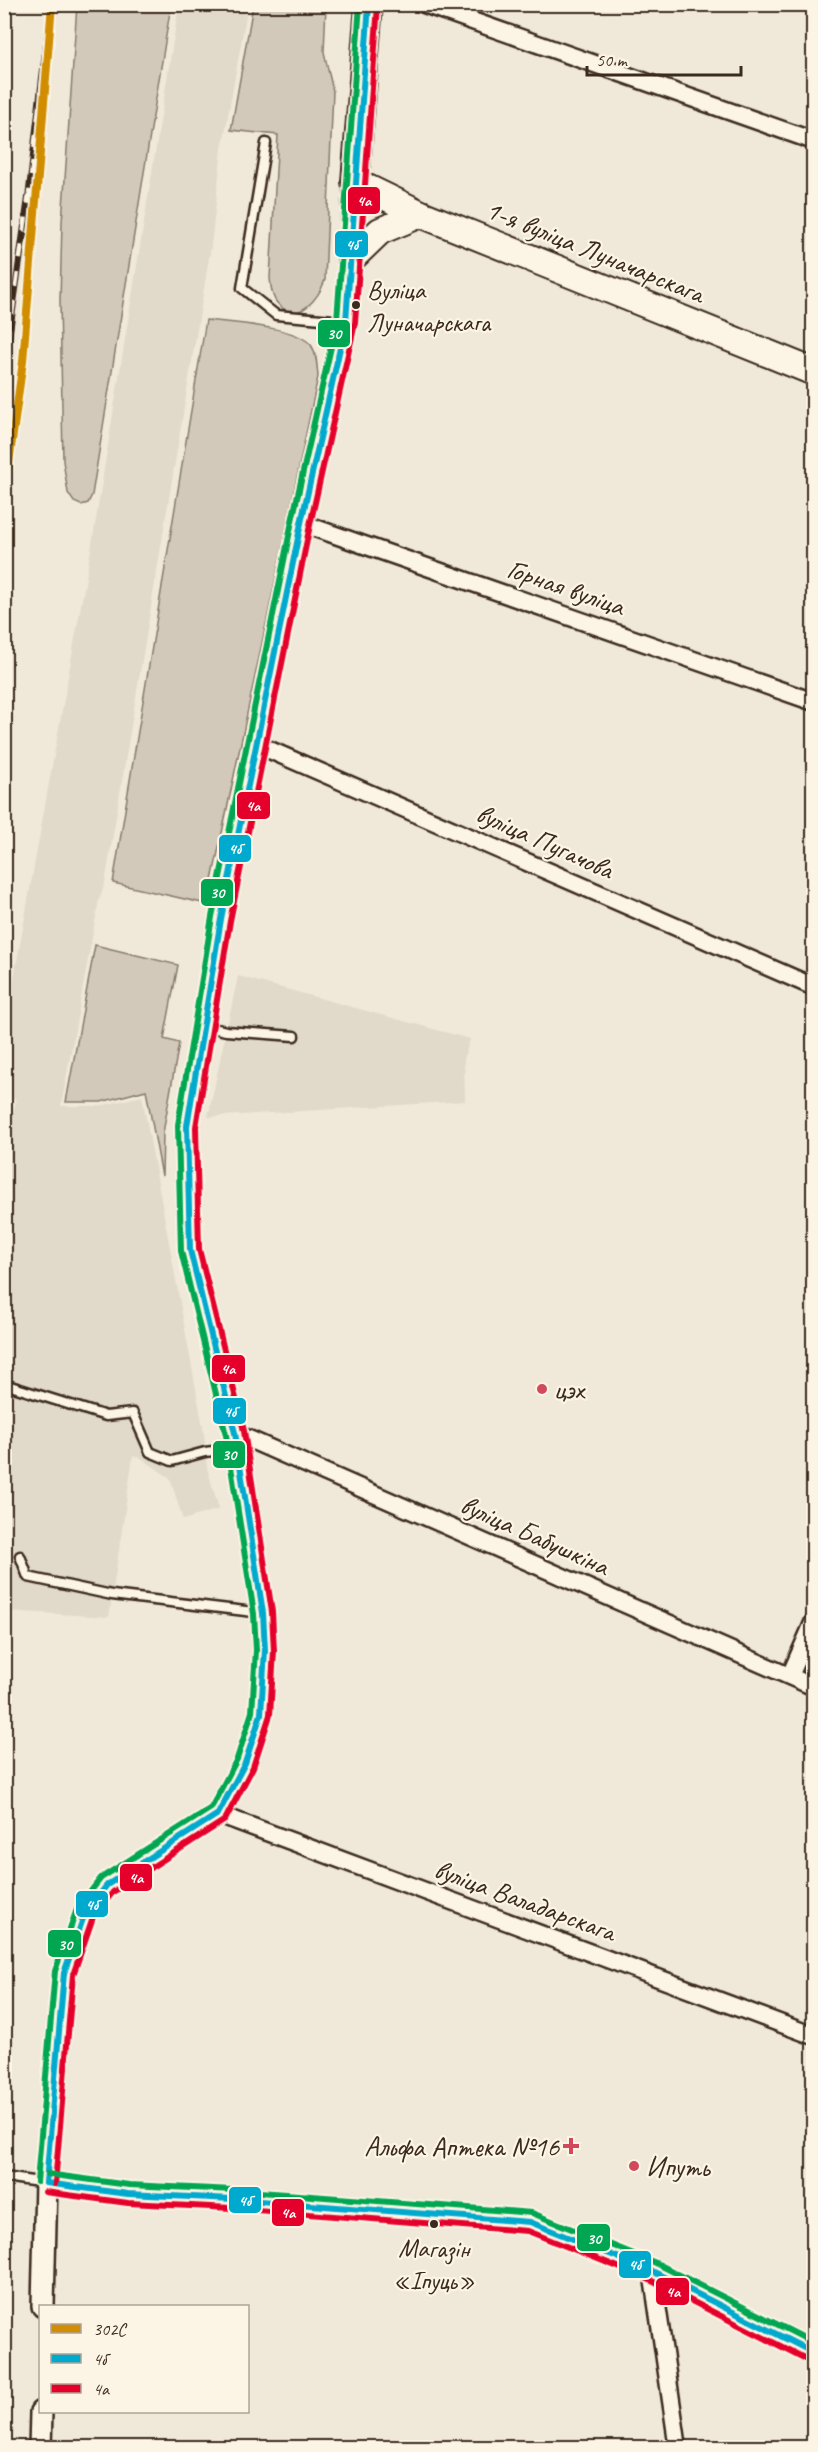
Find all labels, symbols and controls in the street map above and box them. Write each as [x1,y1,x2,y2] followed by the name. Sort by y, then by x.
[587,39,742,77] scale bar
[596,49,629,71] text: 50 m
[347,186,381,215] line badge: 4а
[357,191,373,211] text: 4а
[481,191,712,312] street label: 1-я вуліца Луначарскага
[334,230,369,258] line badge: 4б
[346,235,363,255] text: 4б
[367,274,492,339] place label: Вуліца Луначарскага
[350,299,362,311] marker: Вуліца Луначарскага
[317,319,351,348] line badge: 30
[327,324,343,344] text: 30
[503,551,631,624] street label: Горная вуліца
[236,791,271,820] line badge: 4а
[471,795,621,887] street label: вуліца Пугачова
[246,796,262,816] text: 4а
[218,834,252,863] line badge: 4б
[229,839,246,859] text: 4б
[200,878,234,907] line badge: 30
[210,883,226,903] text: 30
[211,1354,246,1383] line badge: 4а
[221,1359,237,1379] text: 4а
[554,1372,586,1407] place label: цэх
[535,1382,549,1396] marker: цэх
[212,1397,247,1425] line badge: 4б
[224,1402,241,1422] text: 4б
[212,1440,246,1469] line badge: 30
[222,1445,238,1465] text: 30
[455,1487,616,1584] street label: вуліца Бабушкіна
[430,1851,623,1950] street label: вуліца Валадарскага
[119,1863,153,1892] line badge: 4а
[129,1868,145,1888] text: 4а
[75,1890,109,1918] line badge: 4б
[86,1895,103,1915] text: 4б
[47,1929,82,1958] line badge: 30
[58,1935,74,1955] text: 30
[364,2129,560,2164] place label: Альфа Аптека №16
[564,2139,578,2153] marker: Альфа Аптека №16
[646,2149,712,2184] place label: Ипуть
[627,2159,641,2173] marker: Ипуть
[228,2186,262,2214] line badge: 4б
[239,2191,256,2211] text: 4б
[271,2198,305,2227] line badge: 4а
[281,2203,297,2223] text: 4а
[428,2218,440,2230] marker: Магазін «Іпуць»
[576,2223,611,2252] line badge: 30
[587,2229,603,2249] text: 30
[393,2232,475,2297] place label: Магазін «Іпуць»
[618,2250,652,2279] line badge: 4б
[629,2255,646,2275] text: 4б
[655,2277,690,2306] line badge: 4а
[666,2282,682,2302] text: 4а
[39,2305,249,2413] legend
[93,2318,128,2340] text: 302С
[93,2348,111,2370] text: 4б
[93,2378,110,2400] text: 4а

